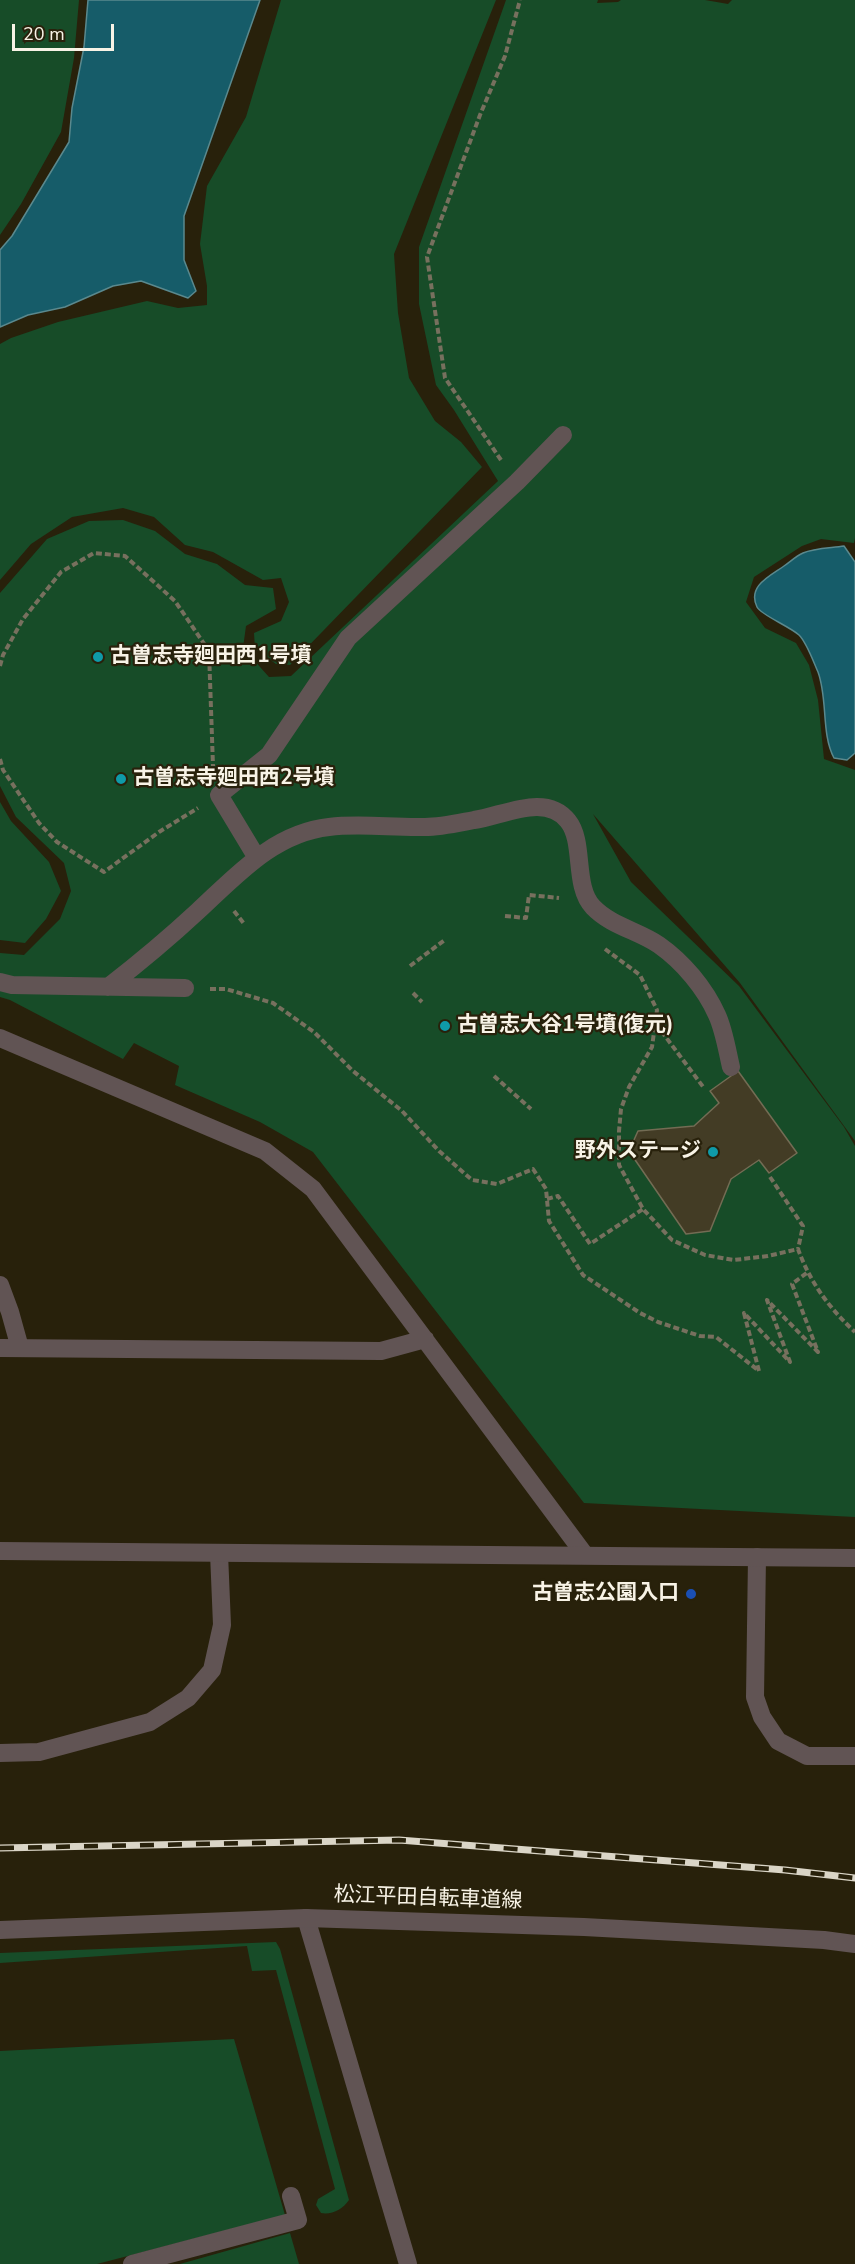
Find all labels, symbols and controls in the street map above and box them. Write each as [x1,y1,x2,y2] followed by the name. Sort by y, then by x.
[15,12,117,50] scale bar
[23,22,65,46] text: 20 m
[110,644,312,670] place label: 古曽志寺廻田西1号墳
[91,650,105,664] marker: 古曽志寺廻田西1号墳
[133,766,335,792] place label: 古曽志寺廻田西2号墳
[114,772,128,786] marker: 古曽志寺廻田西2号墳
[457,1013,674,1039] place label: 古曽志大谷1号墳(復元)
[438,1019,452,1033] marker: 古曽志大谷1号墳(復元)
[575,1139,701,1165] place label: 野外ステージ
[706,1145,720,1159] marker: 野外ステージ
[532,1581,679,1607] place label: 古曽志公園入口
[684,1587,698,1601] marker: 古曽志公園入口
[333,1883,523,1915] street label: 松江平田自転車道線

